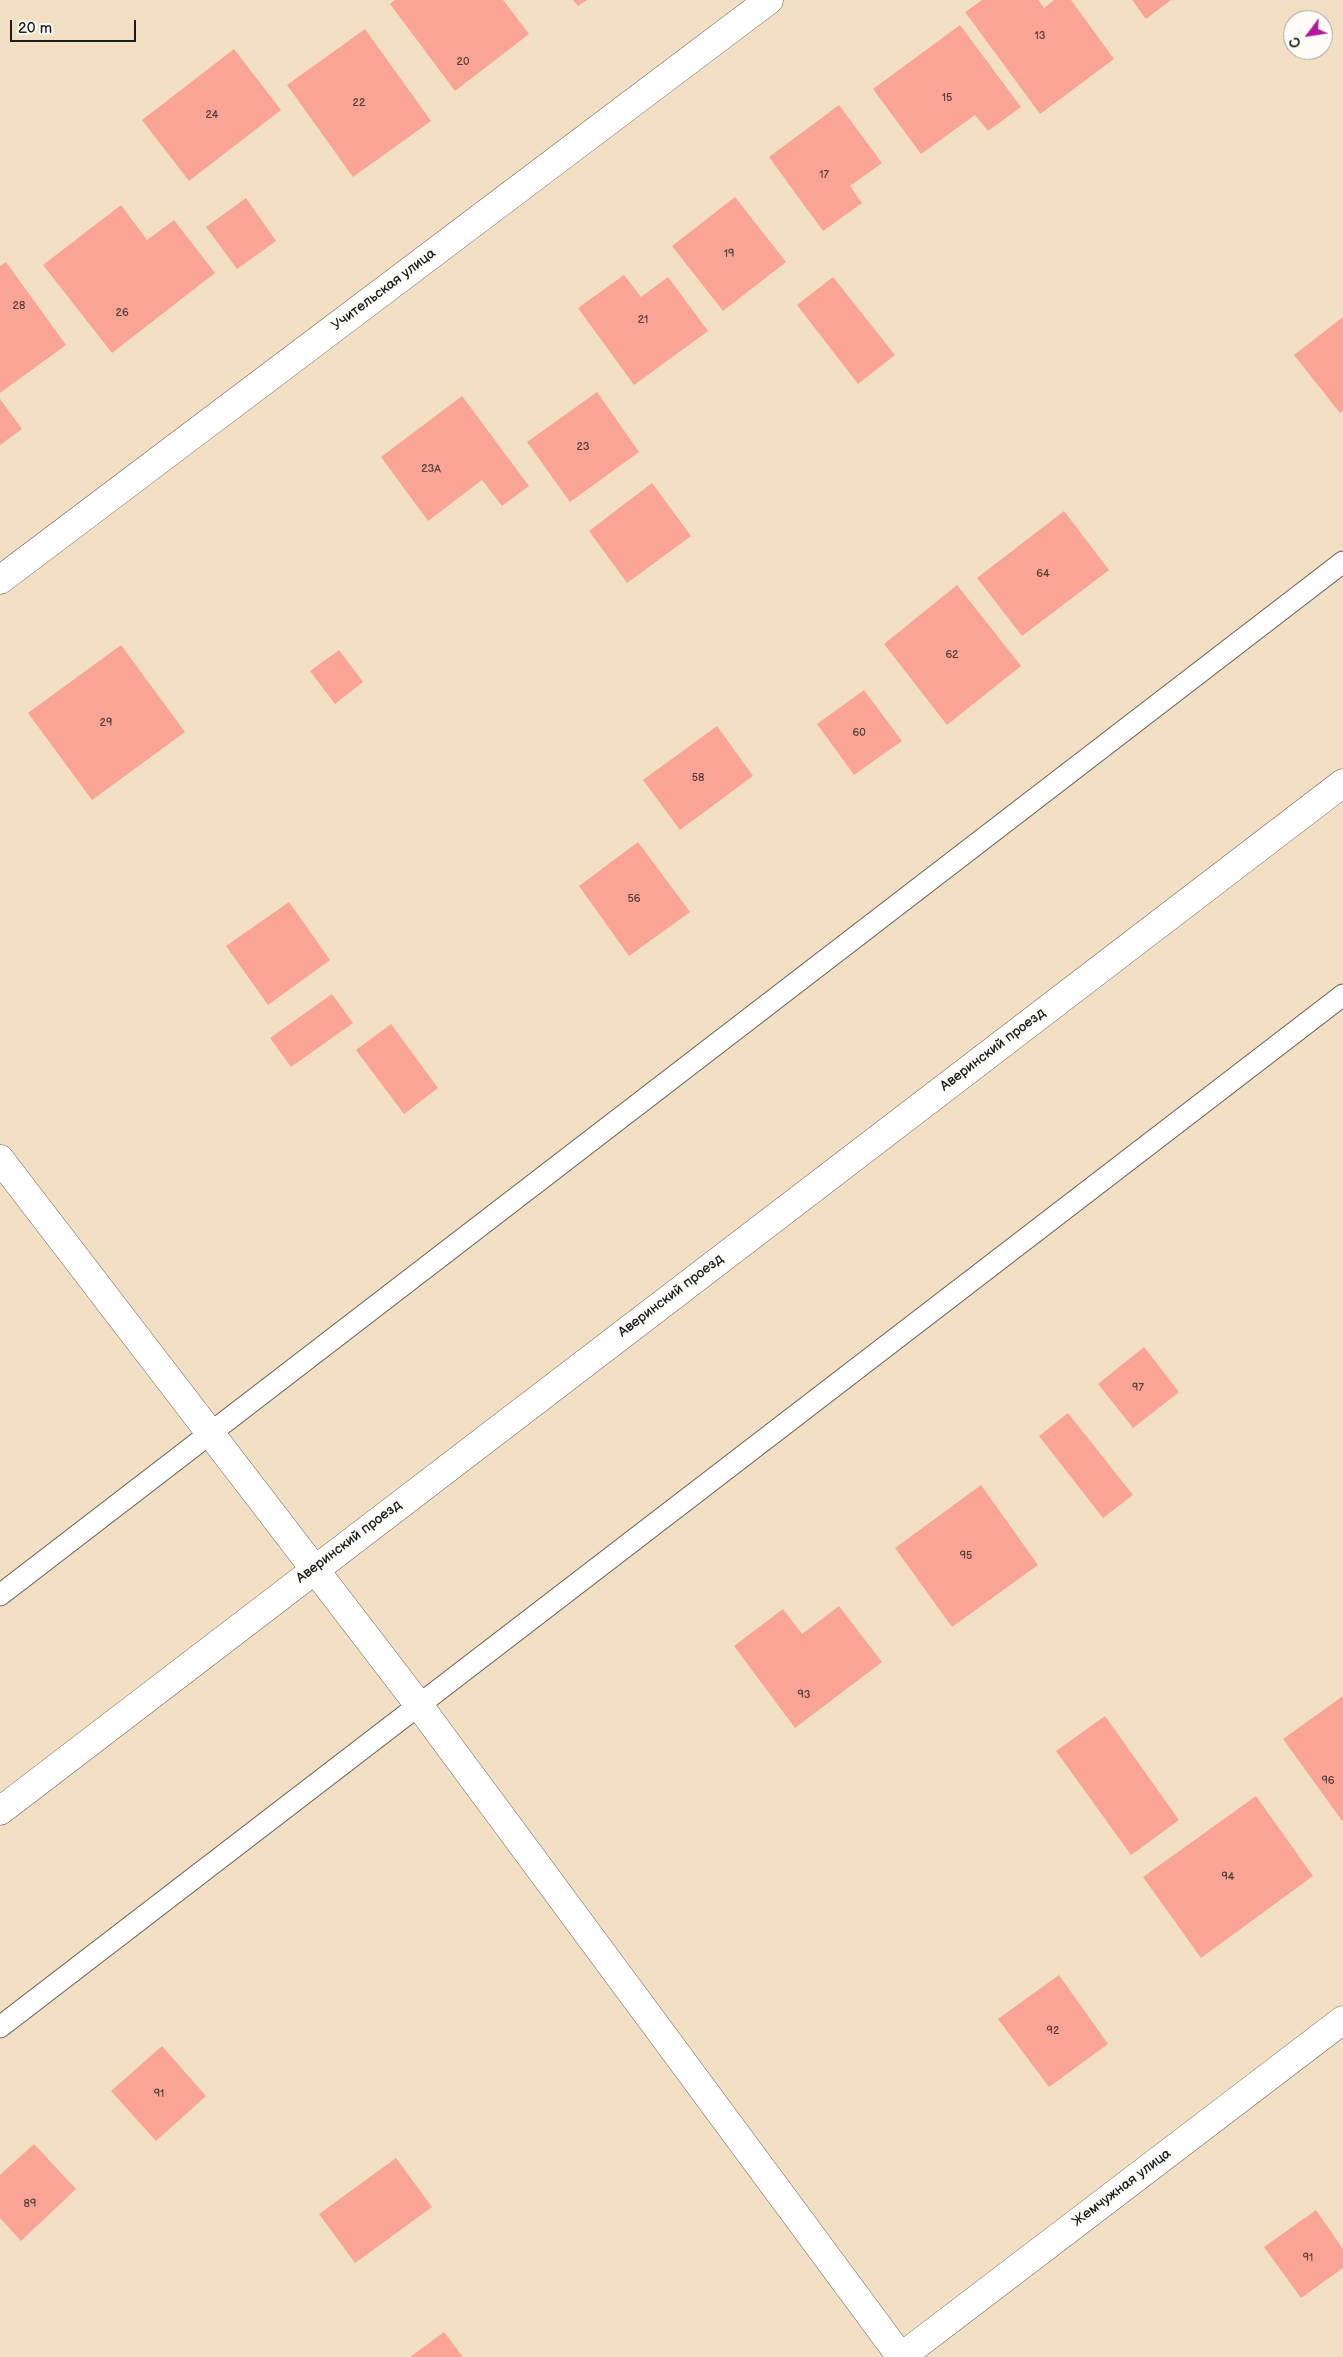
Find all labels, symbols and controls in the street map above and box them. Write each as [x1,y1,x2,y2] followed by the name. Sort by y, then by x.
[12,10,139,42] scale bar
[1283,10,1333,60] north arrow
[18,19,52,38] text: 20 m
[1034,29,1046,43] house number: 13
[1286,34,1305,51] text: С
[457,55,469,69] house number: 20
[942,91,952,105] house number: 15
[353,96,365,110] house number: 22
[205,108,219,122] house number: 24
[819,168,829,182] house number: 17
[329,245,439,335] street label: Учительская улица
[724,247,734,261] house number: 19
[13,299,25,313] house number: 28
[115,306,129,320] house number: 26
[638,313,648,327] house number: 21
[576,440,590,454] house number: 23
[421,462,441,476] house number: 23А
[1036,567,1050,581] house number: 64
[945,648,959,662] house number: 62
[100,716,112,730] house number: 29
[852,726,866,740] house number: 60
[692,771,704,785] house number: 58
[627,892,641,906] house number: 56
[937,1005,1049,1095] street label: Аверинский проезд
[615,1251,727,1341] street label: Аверинский проезд
[1132,1381,1144,1395] house number: 97
[293,1497,405,1587] street label: Аверинский проезд
[960,1549,972,1563] house number: 95
[797,1688,811,1702] house number: 93
[1321,1774,1335,1788] house number: 96
[1221,1870,1235,1884] house number: 94
[1047,2024,1059,2038] house number: 92
[154,2087,164,2101] house number: 91
[1069,2145,1175,2231] street label: Жемчужная улица
[24,2197,36,2211] house number: 89
[1303,2251,1313,2265] house number: 91

